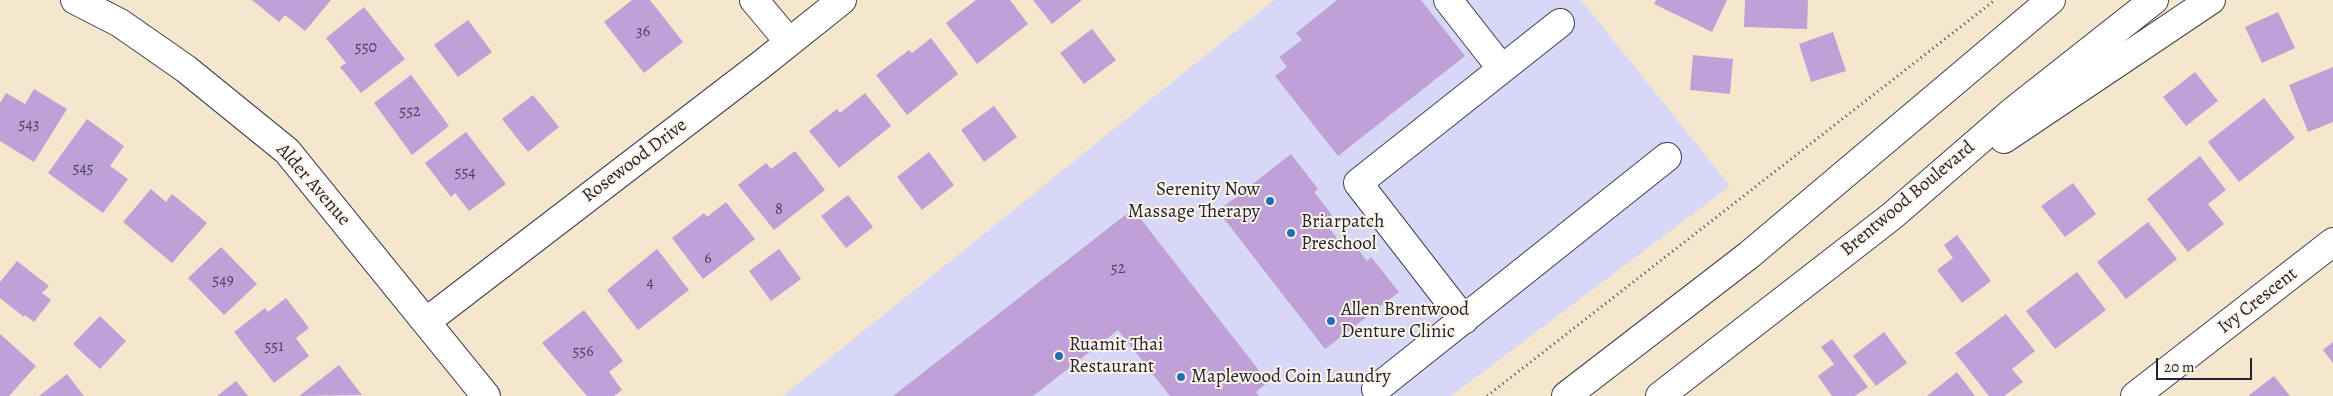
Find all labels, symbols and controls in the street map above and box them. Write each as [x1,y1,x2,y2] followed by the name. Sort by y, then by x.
[636,22,650,42] house number: 36
[355,38,377,58] house number: 550
[399,102,421,122] house number: 552
[578,114,692,208] street label: Rosewood Drive
[19,115,39,135] house number: 543
[1836,136,1980,262] street label: Brentwood Boulevard
[271,139,355,231] street label: Alder Avenue
[72,159,94,179] house number: 545
[454,163,476,183] house number: 554
[1128,179,1260,223] place label: Serenity Now Massage Therapy
[1264,195,1276,207] marker: Serenity Now Massage Therapy
[775,200,783,220] house number: 8
[1301,211,1384,255] place label: Briarpatch Preschool
[1285,227,1297,239] marker: Briarpatch Preschool
[704,249,712,269] house number: 6
[1111,259,1125,279] house number: 52
[2214,263,2302,339] street label: Ivy Crescent
[212,271,234,291] house number: 549
[646,273,654,293] house number: 4
[1341,299,1469,343] place label: Allen Brentwood Denture Clinic
[1325,315,1337,327] marker: Allen Brentwood Denture Clinic
[1069,334,1163,378] place label: Ruamit Thai Restaurant
[264,337,284,357] house number: 551
[572,342,594,362] house number: 556
[2158,348,2254,380] scale bar
[1053,350,1065,362] marker: Ruamit Thai Restaurant
[2164,357,2195,377] text: 20 m
[1191,366,1391,388] place label: Maplewood Coin Laundry
[1175,371,1187,383] marker: Maplewood Coin Laundry

